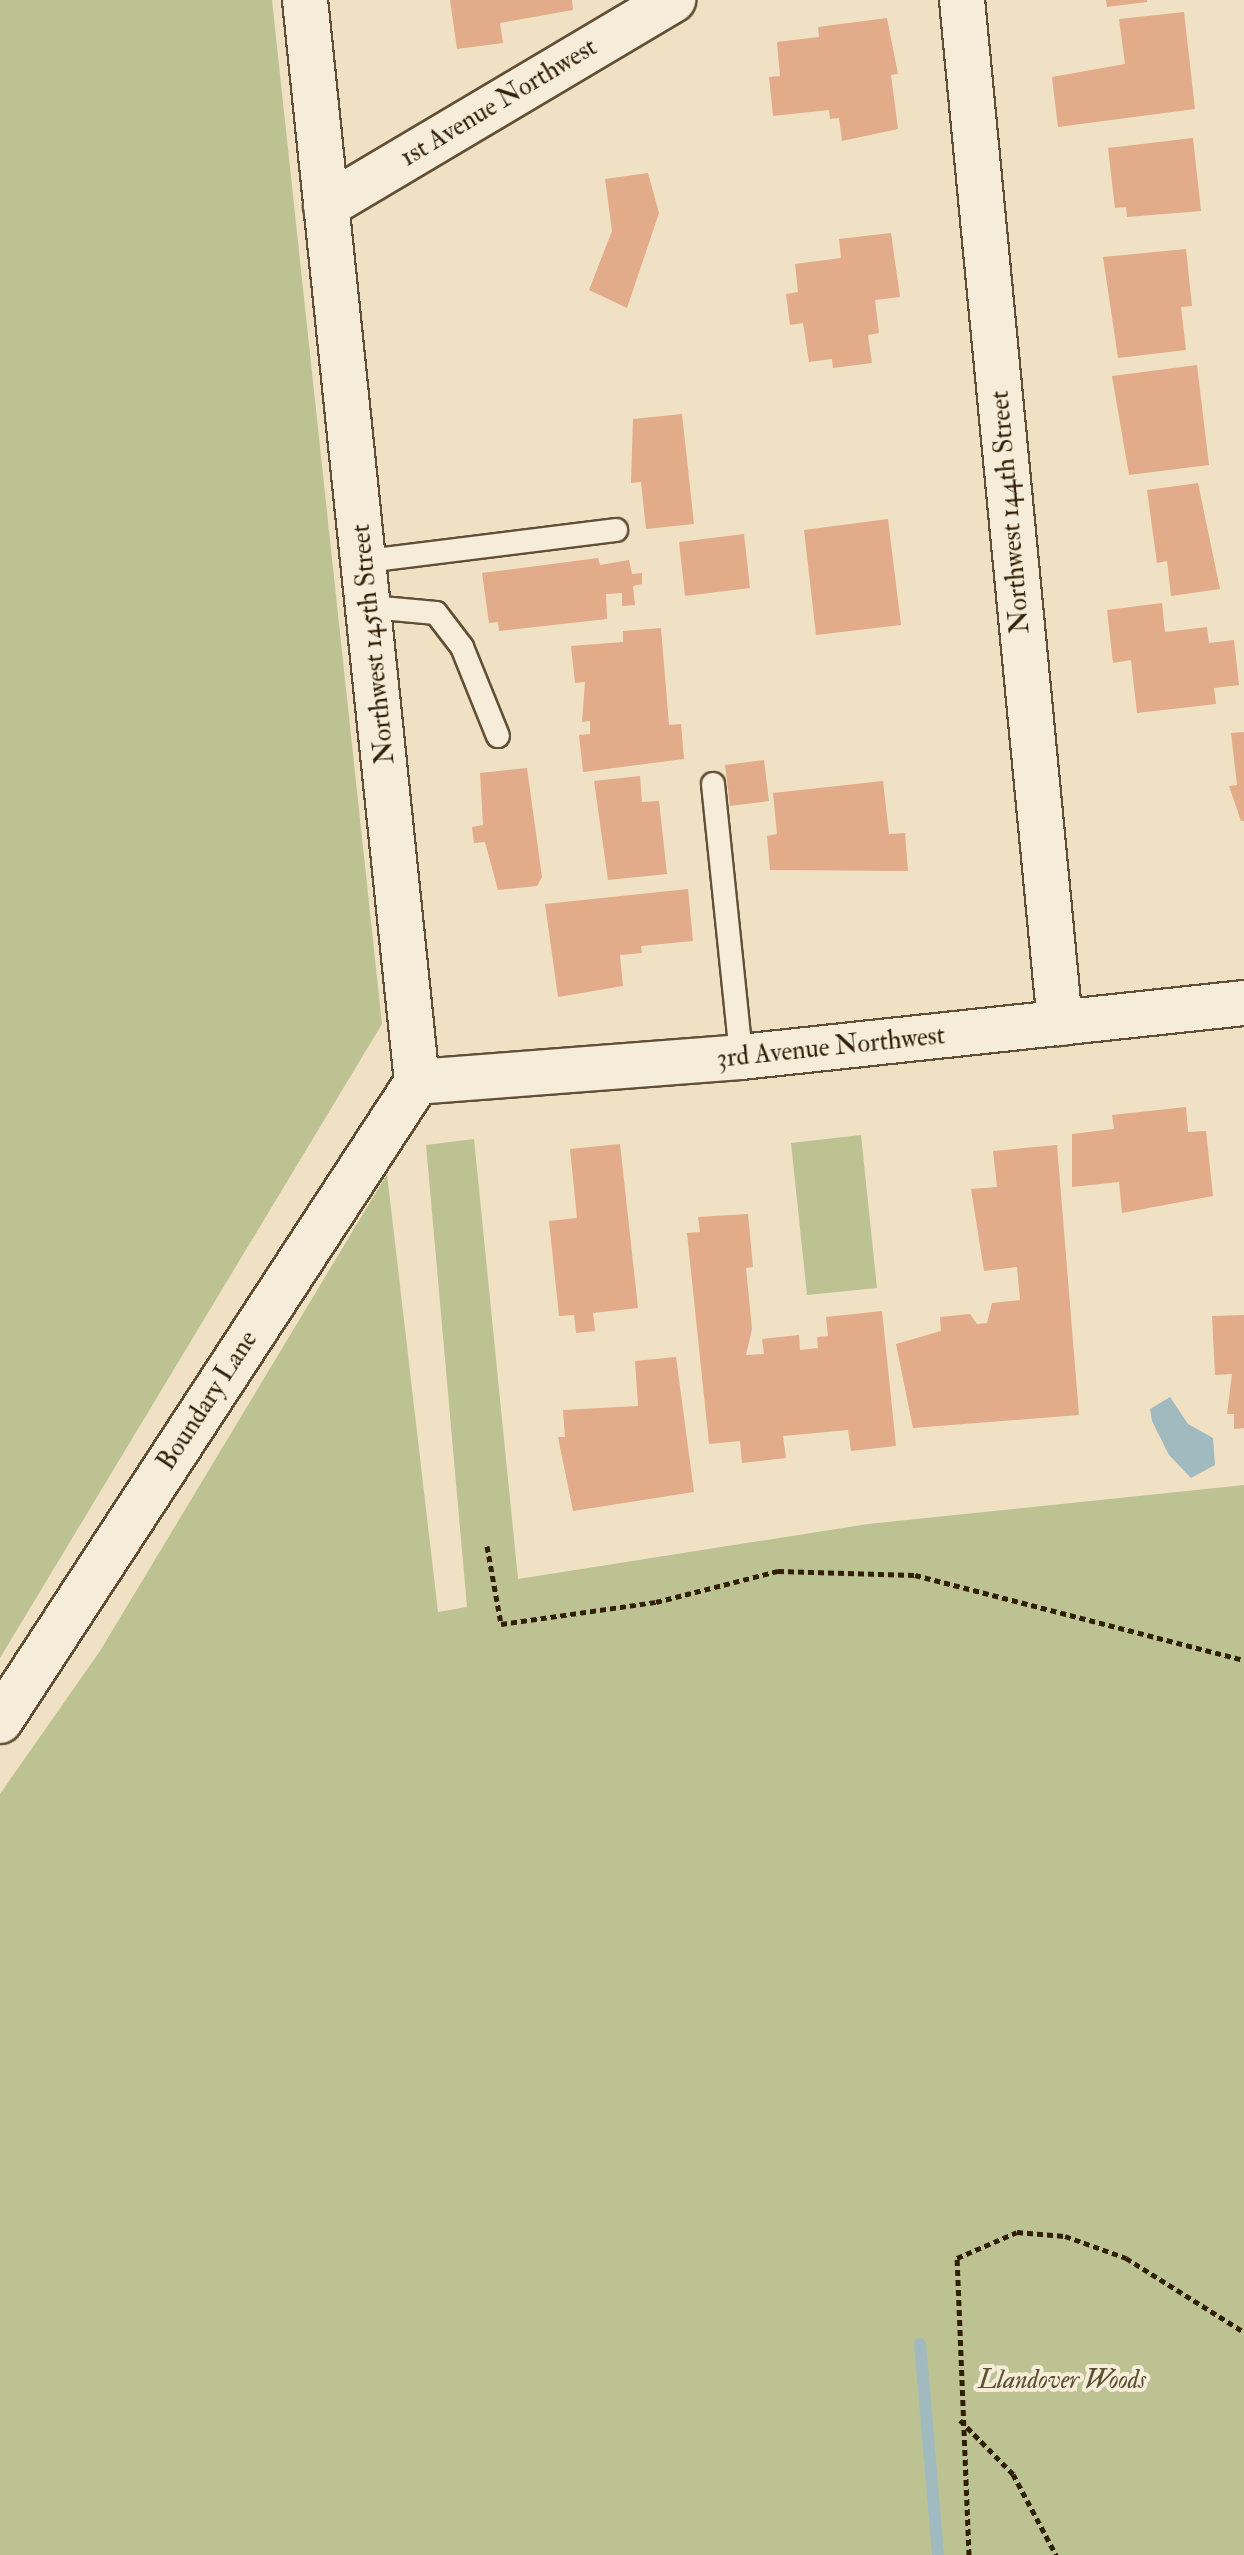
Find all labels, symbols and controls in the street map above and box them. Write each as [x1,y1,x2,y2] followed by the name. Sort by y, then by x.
[395,32,603,174] street label: 1st Avenue Northwest
[985,389,1037,635] street label: Northwest 144th Street
[346,522,402,766] street label: Northwest 145th Street
[715,1021,947,1075] street label: 3rd Avenue Northwest
[151,1325,265,1477] street label: Boundary Lane
[978,2365,1146,2397] park label: Llandover Woods

